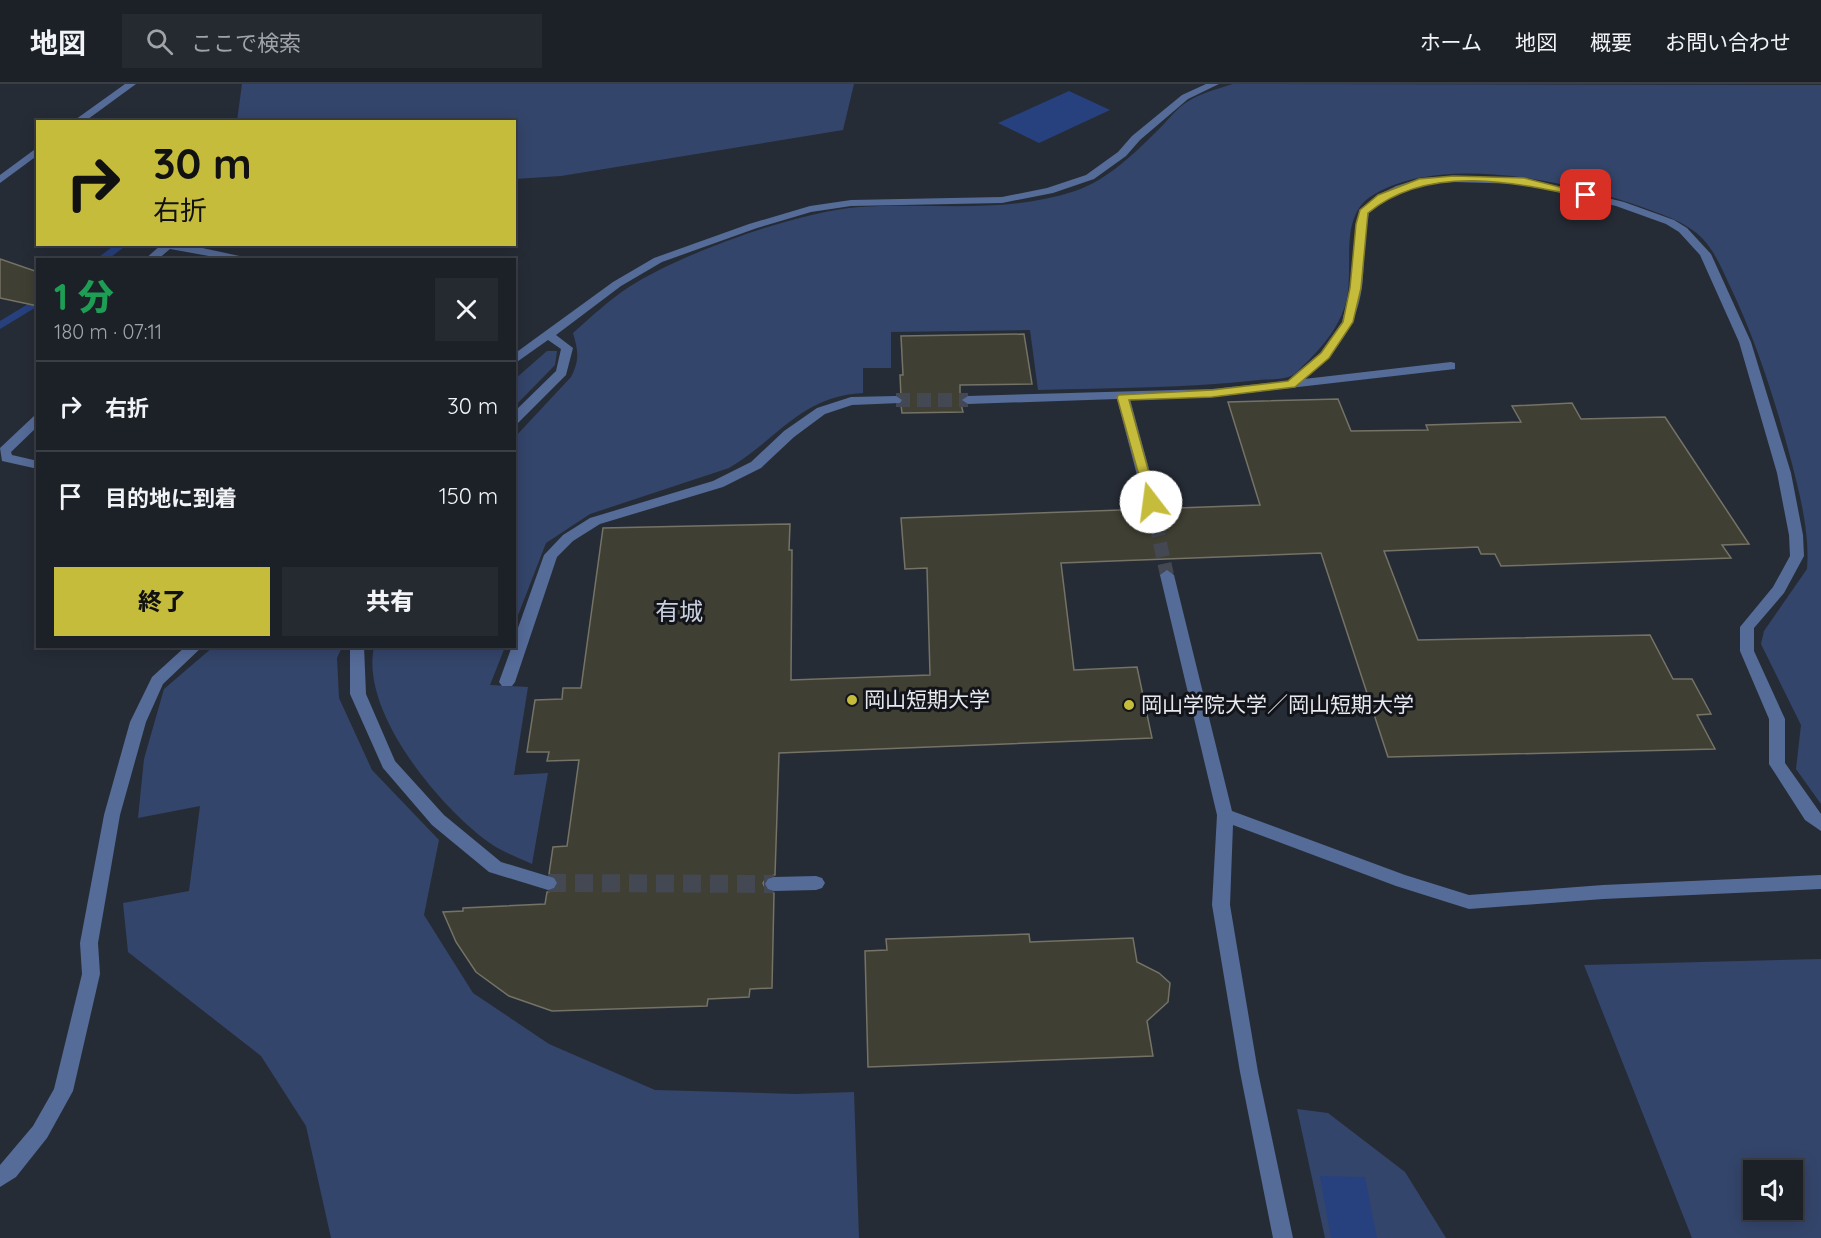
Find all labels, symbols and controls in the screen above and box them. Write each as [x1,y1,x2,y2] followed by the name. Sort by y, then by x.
[122,14,542,68] search box
[30,25,86,60] text: 地図
[143,25,176,58] icon: search
[191,29,301,57] text: ここで検索
[1420,29,1482,55] text: ホーム
[1515,29,1557,55] text: 地図
[1590,29,1632,55] text: 概要
[1665,29,1791,55] text: お問い合わせ
[153,137,252,190] text: 30 m
[54,144,132,222] icon: right
[1560,169,1611,220] pin
[1569,178,1602,211] icon: arrive
[153,193,207,227] text: 右折
[54,274,114,319] text: 1 分
[435,278,498,341] button: close
[54,319,162,344] text: 180 m · 07:11
[54,390,87,423] icon: right
[447,392,498,420] text: 30 m
[105,394,149,422] text: 右折
[1119,470,1183,534] position arrow
[54,480,87,513] icon: arrive
[439,482,498,510] text: 150 m
[105,484,237,512] text: 目的地に到着
[54,567,270,636] button: 終了
[282,567,498,636] button: 共有
[655,596,703,626] district label: 有城
[864,686,990,712] place label: 岡山短期大学
[1141,691,1414,717] place label: 岡山学院大学／岡山短期大学
[845,693,859,707] marker: 岡山短期大学
[1122,698,1136,712] marker: 岡山学院大学／岡山短期大学
[1743,1160,1803,1220] map controls
[1743,1160,1803,1220] button: sound

